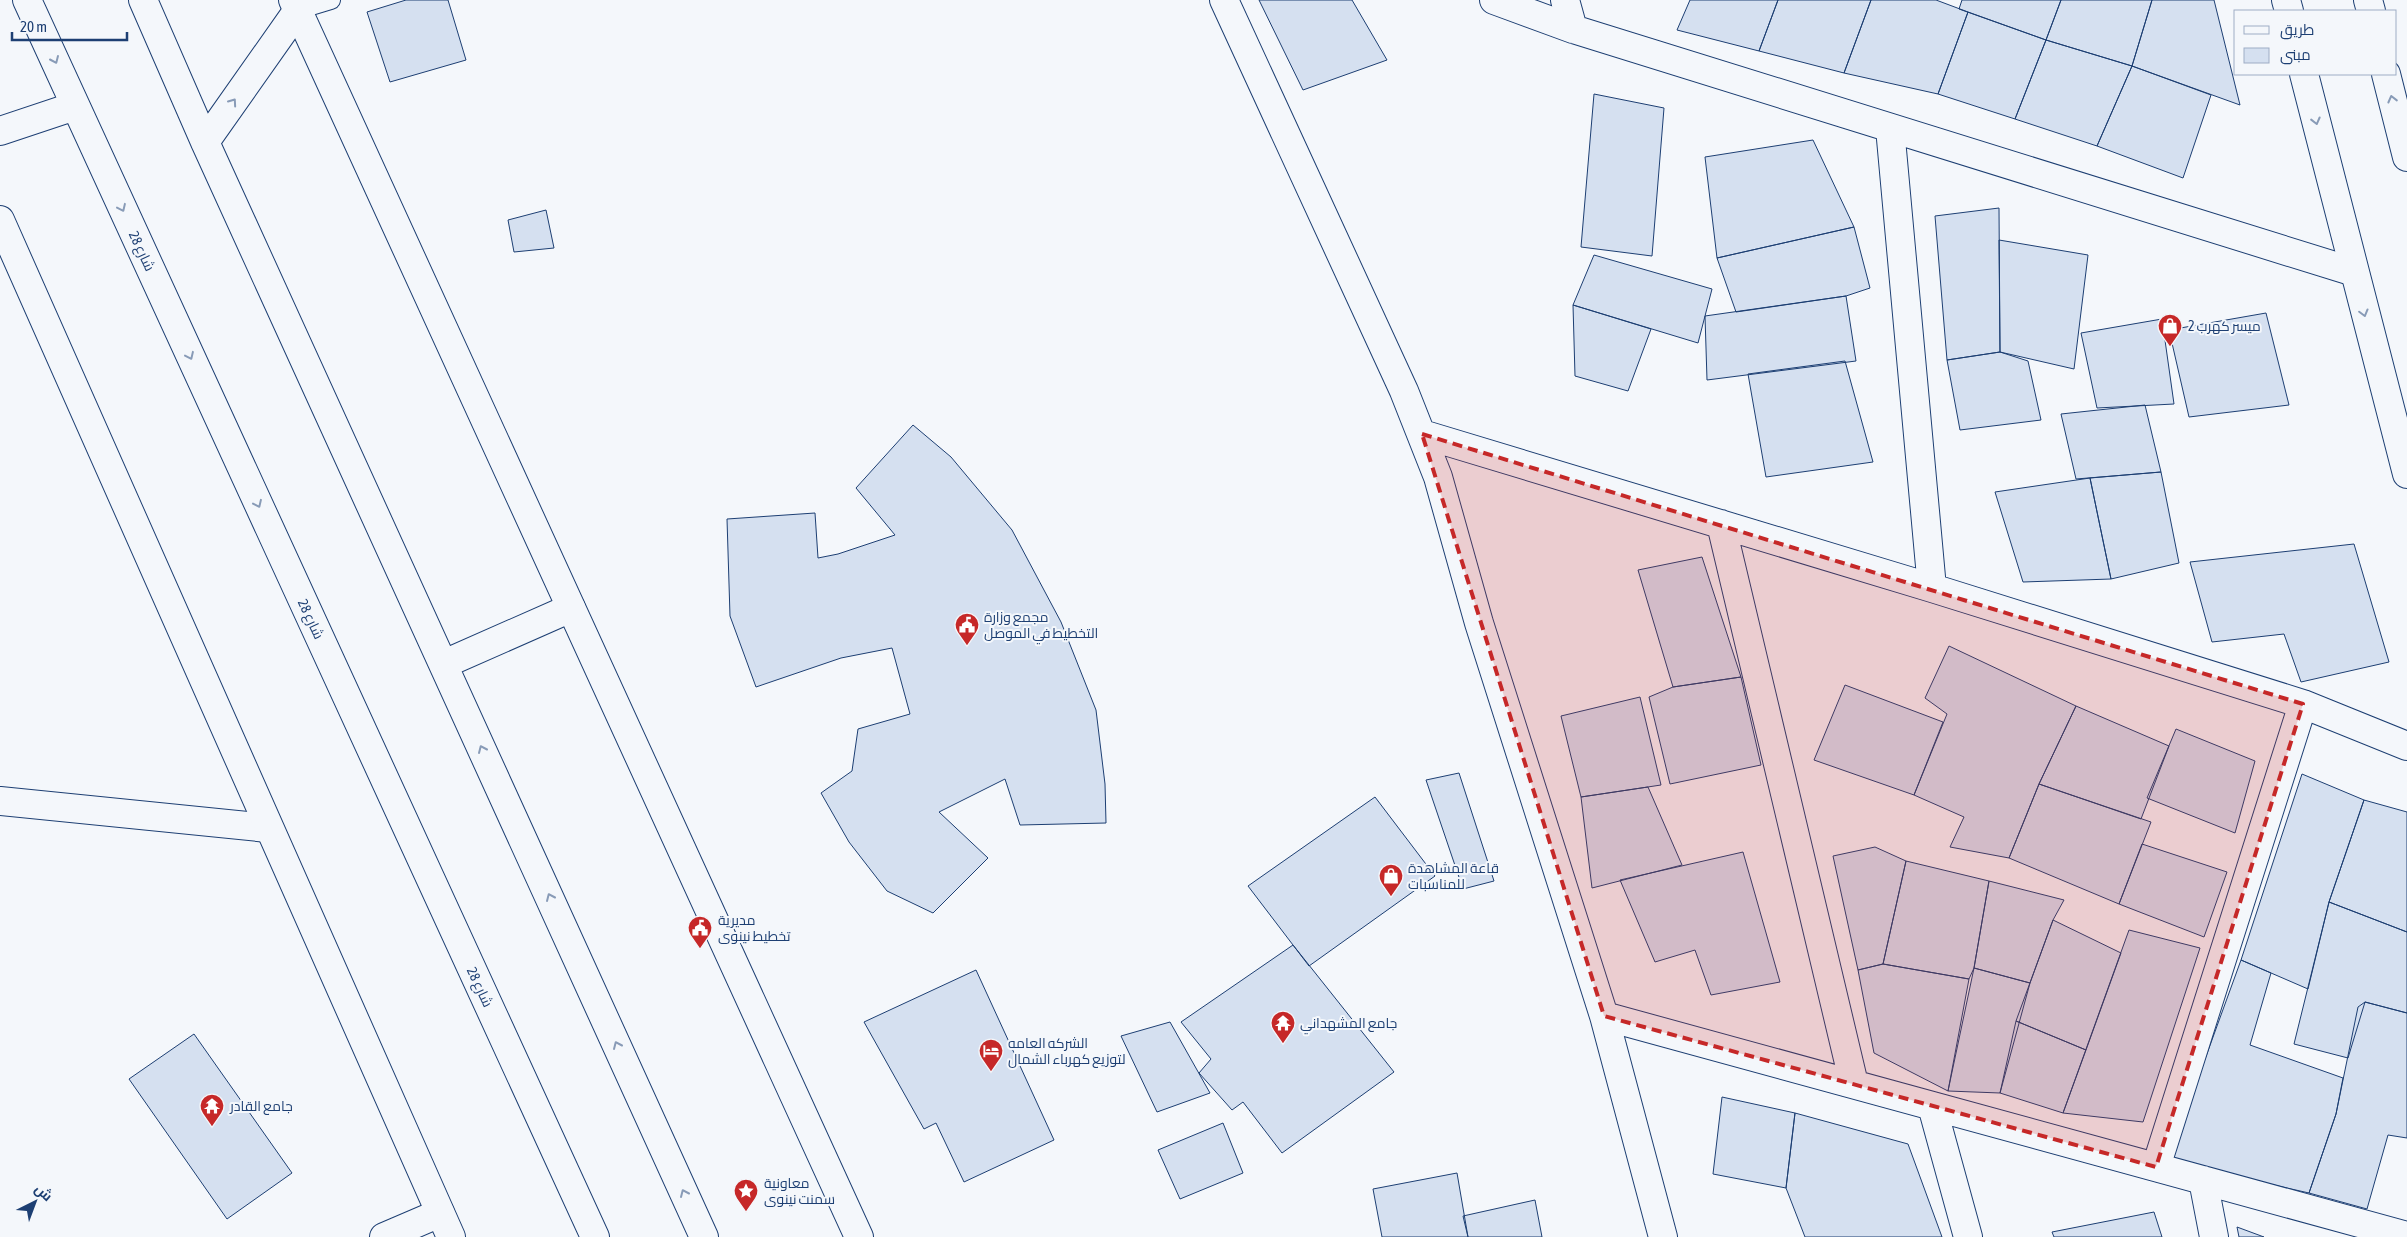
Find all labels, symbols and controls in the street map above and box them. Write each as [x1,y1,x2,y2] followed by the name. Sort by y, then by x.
[12,10,128,42] scale bar
[2234,10,2397,75] legend
[20,18,47,35] text: 20 m
[2280,21,2314,40] text: طريق
[2280,46,2311,65] text: مبنى
[48,55,59,64] one-way arrow
[2387,94,2398,103] one-way arrow
[227,98,236,108] one-way arrow
[2310,117,2321,126] one-way arrow
[116,203,127,212] one-way arrow
[125,228,158,274] street label: شارع 28
[2358,308,2369,317] one-way arrow
[2157,313,2183,347] shop icon: ميسر كهرب 2
[2188,318,2261,334] place label: ميسر كهرب 2
[184,351,194,360] one-way arrow
[251,498,261,507] one-way arrow
[294,596,327,642] street label: شارع 28
[984,609,1098,645] place label: مجمع وزارة التخطيط في الموصل
[954,612,980,646] public building icon: مجمع وزارة التخطيط في الموصل
[478,745,489,754] one-way arrow
[1408,860,1499,892] place label: قاعة المشاهدة للمناسبات
[1378,863,1404,897] shop icon: قاعة المشاهدة للمناسبات
[545,893,556,902] one-way arrow
[718,912,791,944] place label: مديرية تخطيط نينوى
[687,915,713,949] public building icon: مديرية تخطيط نينوى
[463,964,496,1010] street label: شارع 28
[1270,1010,1296,1044] temple icon: جامع المشهداني
[1300,1015,1397,1035] place label: جامع المشهداني
[1008,1035,1126,1068] place label: الشركه العامه لتوزيع كهرباء الشمال
[978,1038,1004,1072] hotel icon: الشركه العامه لتوزيع كهرباء الشمال
[612,1041,623,1050] one-way arrow
[199,1093,225,1127] temple icon: جامع القادر
[229,1098,293,1115] place label: جامع القادر
[764,1175,835,1207] place label: معاونية سمنت نينوى
[10,1177,60,1227] north arrow
[733,1178,759,1212] place icon: معاونية سمنت نينوى
[31,1180,56,1205] text: ش
[679,1189,690,1198] one-way arrow

